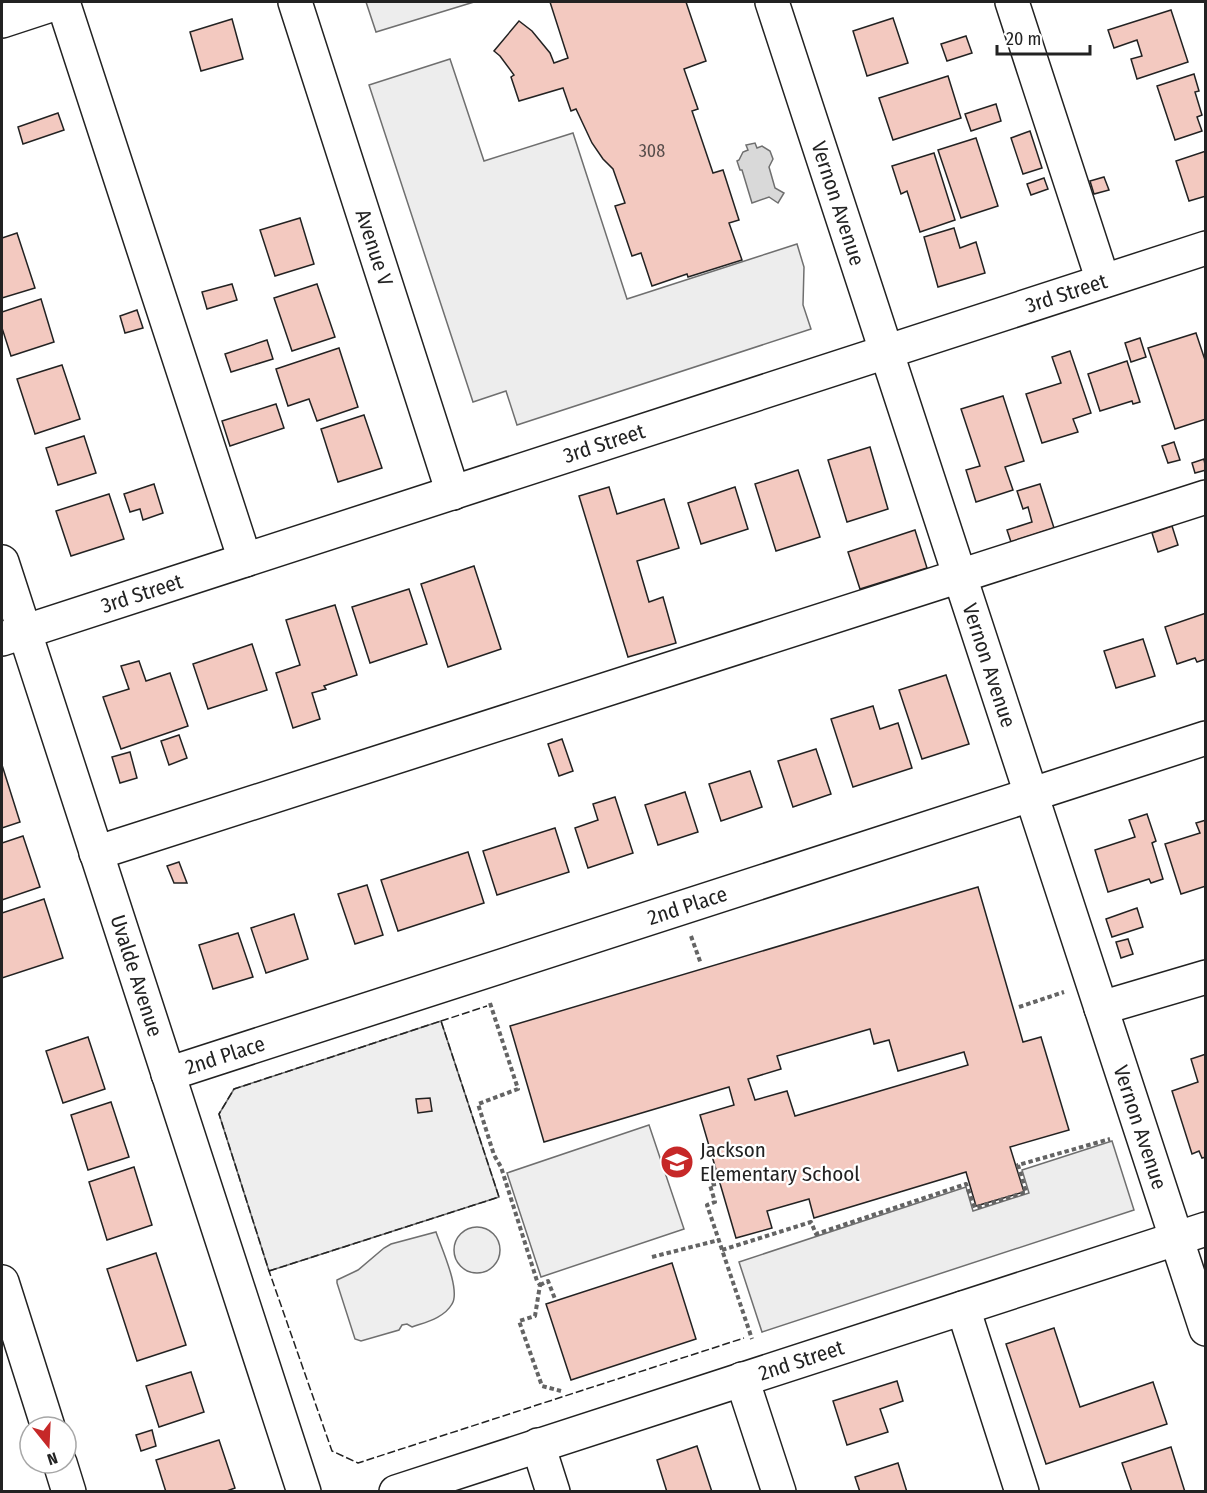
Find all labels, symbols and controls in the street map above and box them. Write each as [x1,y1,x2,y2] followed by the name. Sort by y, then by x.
[997,18,1090,56] scale bar
[1006,28,1041,50] text: 20 m
[805,138,870,269] street label: Vernon Avenue
[639,140,665,162] house number: 308
[350,206,399,289] street label: Avenue V
[1022,268,1110,319] street label: 3rd Street
[560,418,648,469] street label: 3rd Street
[98,568,186,619] street label: 3rd Street
[957,600,1021,731] street label: Vernon Avenue
[644,881,730,931] street label: 2nd Place
[104,911,168,1040] street label: Uvalde Avenue
[182,1031,268,1081] street label: 2nd Place
[1108,1062,1172,1193] street label: Vernon Avenue
[700,1137,860,1187] place label: Jackson Elementary School
[659,1144,695,1180] school or university icon: Jackson Elementary School
[755,1334,847,1386] street label: 2nd Street
[18,1415,78,1475] north arrow
[45,1448,60,1469] text: N

